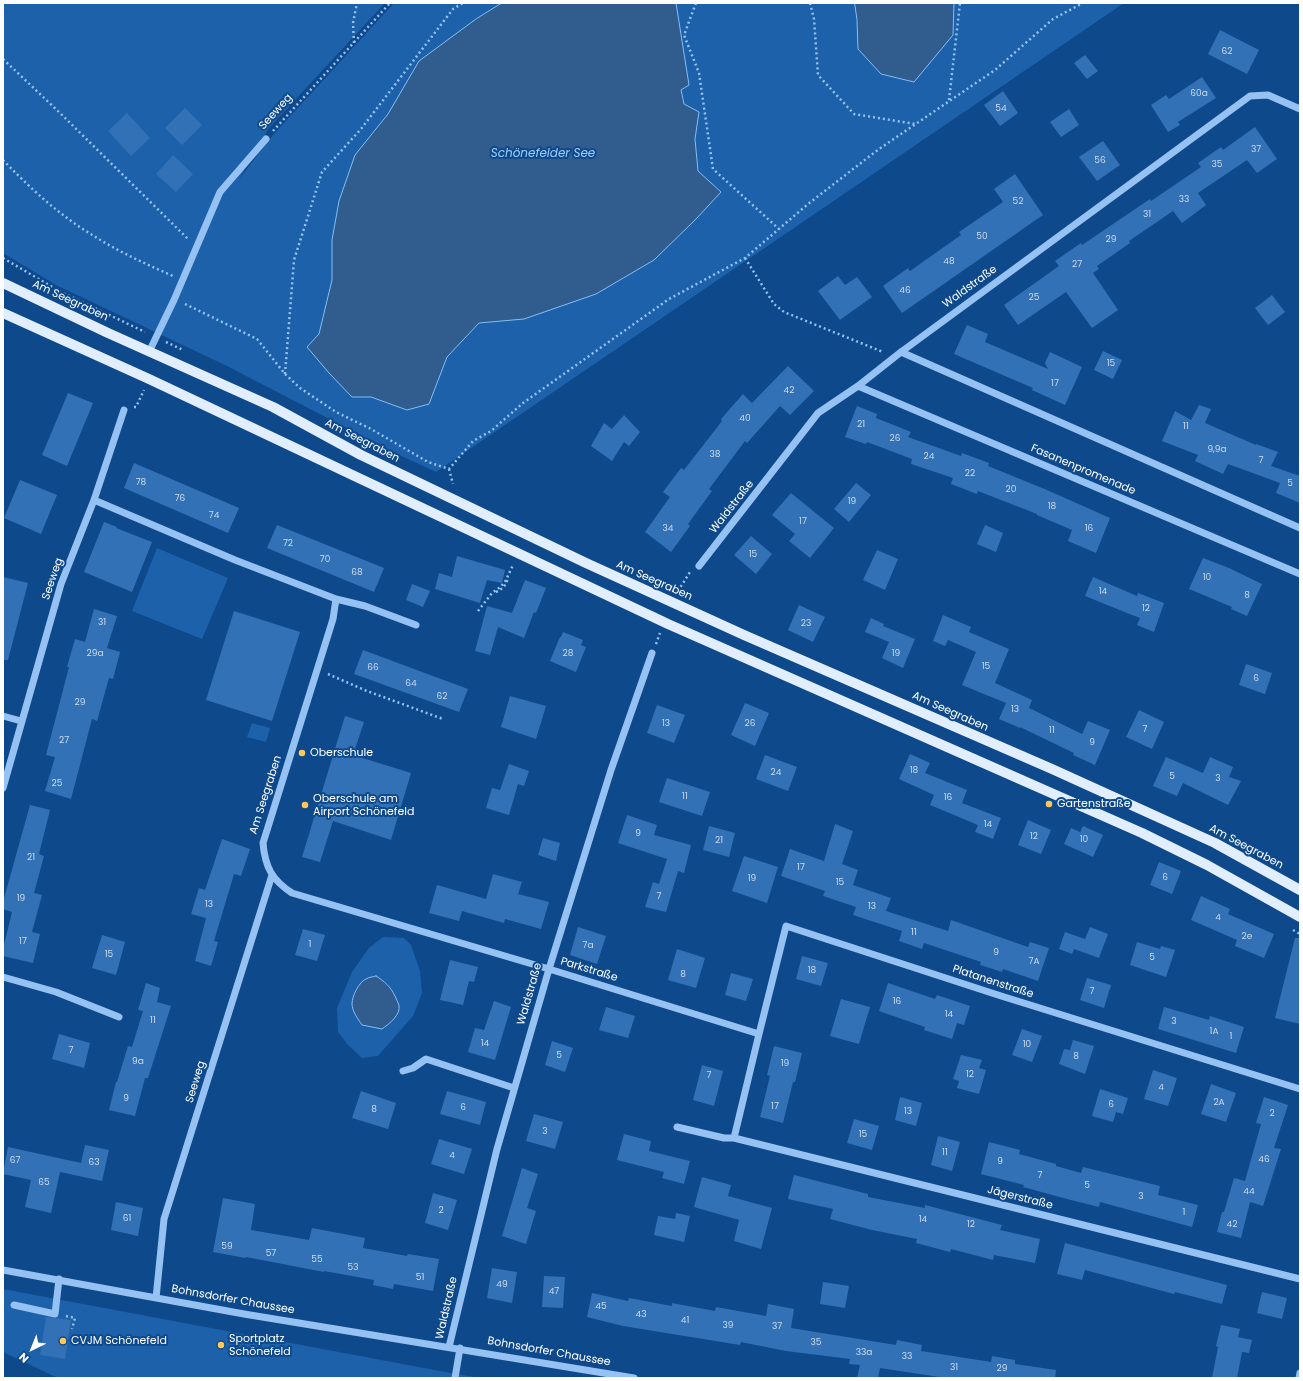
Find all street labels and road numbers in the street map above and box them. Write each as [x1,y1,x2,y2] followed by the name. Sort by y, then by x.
[257,91,295,133] street label: Seeweg
[940,263,1000,311] street label: Waldstraße
[30,278,110,324] street label: Am Seegraben
[322,416,402,466] street label: Am Seegraben
[1029,442,1137,498] street label: Fasanenpromenade
[707,478,757,536] street label: Waldstraße
[40,556,66,602] street label: Seeweg
[614,558,694,604] street label: Am Seegraben
[910,689,990,735] street label: Am Seegraben
[247,754,285,836] street label: Am Seegraben
[1207,822,1285,872] street label: Am Seegraben
[559,955,619,985] street label: Parkstraße
[515,961,545,1027] street label: Waldstraße
[951,963,1035,1001] street label: Platanenstraße
[183,1059,209,1105] street label: Seeweg
[986,1183,1054,1213] street label: Jägerstraße
[433,1275,461,1341] street label: Waldstraße
[170,1283,296,1317] street label: Bohnsdorfer Chaussee
[486,1335,612,1369] street label: Bohnsdorfer Chaussee

